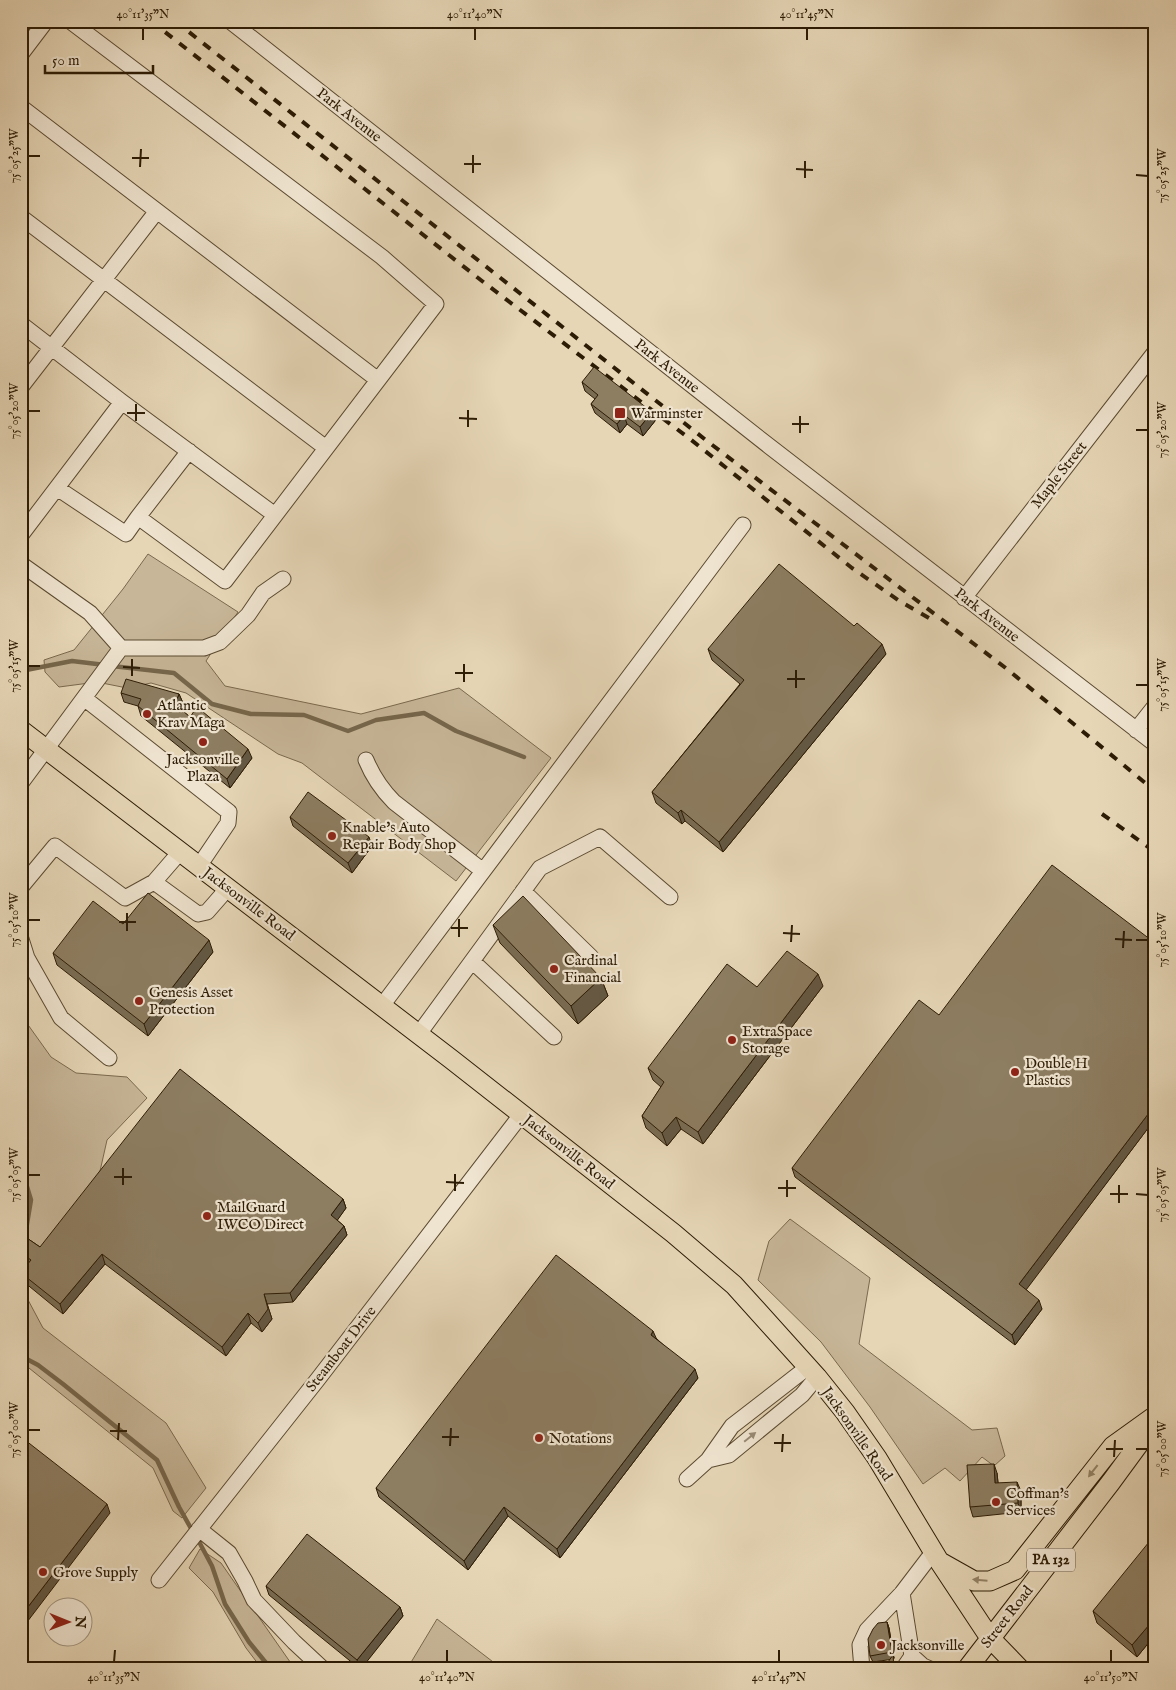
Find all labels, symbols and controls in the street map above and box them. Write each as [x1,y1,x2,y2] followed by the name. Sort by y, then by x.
[116,7,170,22] text: 40°11'35"N
[447,7,504,22] text: 40°11'40"N
[780,7,835,22] text: 40°11'45"N
[45,42,152,74] scale bar
[52,51,80,70] text: 50 m
[313,84,386,146] street label: Park Avenue
[7,128,22,183] text: 75°05'25"W
[1155,148,1170,203] text: 75°05'25"W
[631,335,704,397] street label: Park Avenue
[7,382,22,439] text: 75°05'20"W
[1155,401,1170,458] text: 75°05'20"W
[631,404,703,423] place label: Warminster
[613,406,627,420] marker: Warminster
[1027,438,1091,512] street label: Maple Street
[951,584,1024,646] street label: Park Avenue
[7,639,22,693] text: 75°05'15"W
[1155,658,1170,712] text: 75°05'15"W
[156,696,225,732] place label: Atlantic Krav Maga
[141,708,153,720] marker: Atlantic Krav Maga
[197,736,209,748] marker: Jacksonville Plaza
[164,750,240,786] place label: Jacksonville Plaza
[342,818,456,854] place label: Knable's Auto Repair Body Shop
[326,830,338,842] marker: Knable's Auto Repair Body Shop
[197,862,300,945] street label: Jacksonville Road
[7,892,22,948] text: 75°05'10"W
[1155,912,1170,968] text: 75°05'10"W
[564,951,622,987] place label: Cardinal Financial
[548,963,560,975] marker: Cardinal Financial
[149,983,233,1019] place label: Genesis Asset Protection
[133,995,145,1007] marker: Genesis Asset Protection
[742,1022,813,1058] place label: ExtraSpace Storage
[726,1034,738,1046] marker: ExtraSpace Storage
[1025,1054,1088,1090] place label: Double H Plastics
[1009,1066,1021,1078] marker: Double H Plastics
[518,1109,619,1194] street label: Jacksonville Road
[7,1147,22,1202] text: 75°05'05"W
[1155,1167,1170,1222] text: 75°05'05"W
[217,1198,304,1234] place label: MailGuard IWCO Direct
[201,1210,213,1222] marker: MailGuard IWCO Direct
[302,1302,380,1396] street label: Steamboat Drive
[816,1382,897,1486] street label: Jacksonville Road
[7,1401,22,1458] text: 75°05'00"W
[1155,1420,1170,1477] text: 75°05'00"W
[549,1429,612,1448] place label: Notations
[533,1432,545,1444] marker: Notations
[743,1432,756,1443] one-way arrow
[1087,1464,1098,1477] one-way arrow
[1006,1484,1069,1520] place label: Coffman's Services
[990,1496,1002,1508] marker: Coffman's Services
[1027,1548,1075,1572] road number: PA 132
[53,1563,139,1582] place label: Grove Supply
[37,1566,49,1578] marker: Grove Supply
[972,1576,988,1584] one-way arrow
[977,1581,1038,1652] street label: Street Road
[42,1598,92,1648] north arrow
[71,1615,89,1628] text: N
[889,1636,965,1655] place label: Jacksonville
[875,1639,887,1651] marker: Jacksonville
[87,1670,141,1685] text: 40°11'35"N
[419,1670,476,1685] text: 40°11'40"N
[752,1670,807,1685] text: 40°11'45"N
[1084,1670,1139,1685] text: 40°11'50"N

